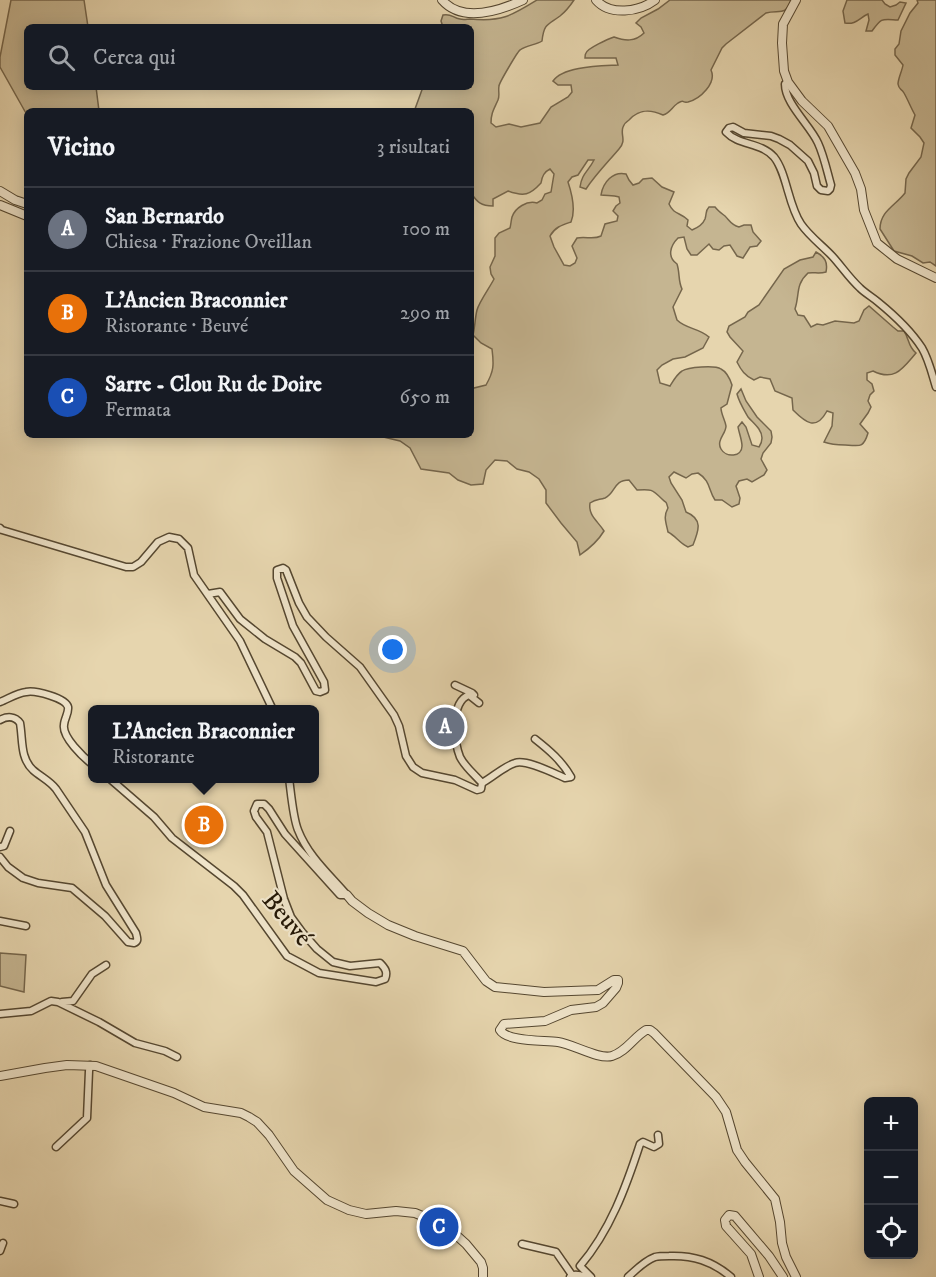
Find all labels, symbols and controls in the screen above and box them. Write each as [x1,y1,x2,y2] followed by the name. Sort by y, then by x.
[24,24,474,90] search box
[45,41,78,74] icon: search
[93,44,176,71] text: Cerca qui
[48,131,115,164] text: Vicino
[377,135,450,160] text: 3 risultati
[105,203,224,230] text: San Bernardo
[61,217,74,242] text: A
[402,217,450,242] text: 100 m
[105,230,312,255] text: Chiesa · Frazione Oveillan
[105,287,287,314] text: L'Ancien Braconnier
[61,301,74,326] text: B
[400,301,450,326] text: 290 m
[105,314,248,339] text: Ristorante · Beuvé
[105,371,322,398] text: Sarre - Clou Ru de Doire
[61,385,74,410] text: C
[400,385,450,410] text: 650 m
[105,398,171,423] text: Fermata
[378,635,407,664] your location
[426,704,464,750] pin: A
[88,705,319,783] popup
[112,718,295,745] text: L'Ancien Braconnier
[112,745,194,770] text: Ristorante
[184,802,224,848] pin: B
[254,885,320,953] street label: Beuvé
[864,1097,918,1259] map controls
[864,1097,918,1151] button: +
[864,1151,918,1205] button: −
[420,1204,458,1250] pin: C
[864,1205,918,1259] button: locate

